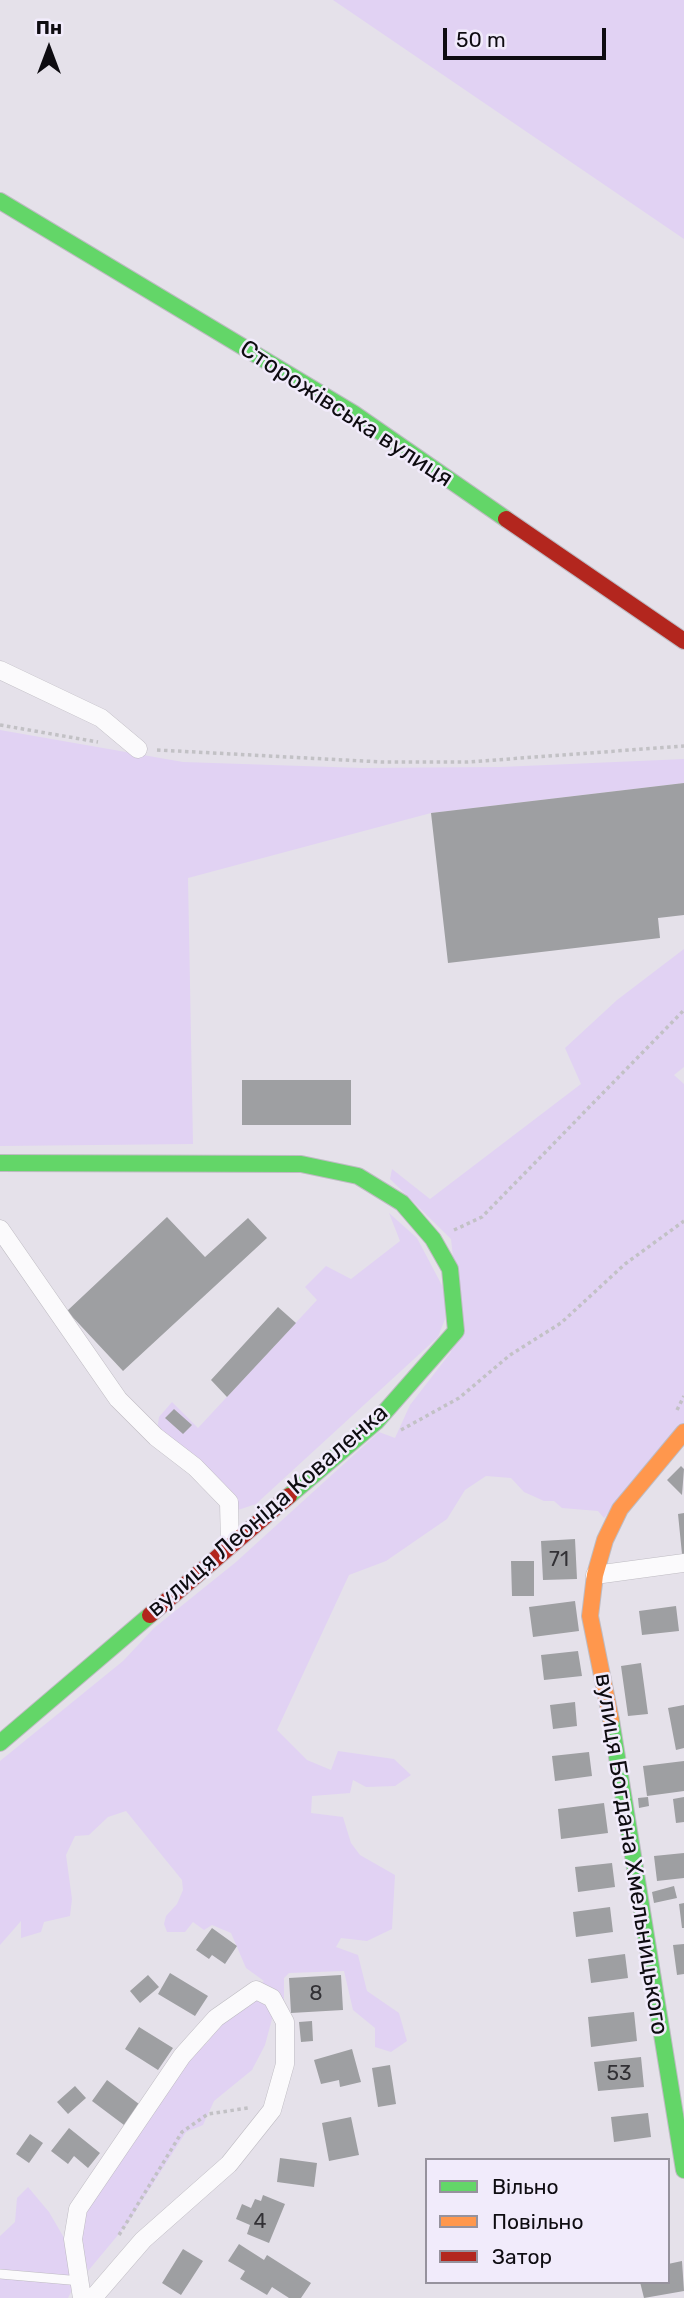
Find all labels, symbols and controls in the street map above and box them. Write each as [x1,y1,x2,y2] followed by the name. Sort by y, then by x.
[14,14,84,84] north arrow
[446,14,609,58] scale bar
[36,16,62,39] text: Пн
[456,27,506,52] text: 50 m
[234,334,458,494] street label: Сторожівська вулиця
[142,1399,394,1623] street label: вулиця Леоніда Коваленка
[549,1547,569,1573] house number: 71
[588,1671,674,2037] street label: вулиця Богдана Хмельницького
[309,1981,323,2007] house number: 8
[606,2061,632,2087] house number: 53
[425,2158,670,2284] legend
[492,2174,559,2199] text: Вільно
[253,2209,267,2235] house number: 4
[492,2209,583,2234] text: Повільно
[492,2244,552,2269] text: Затор

